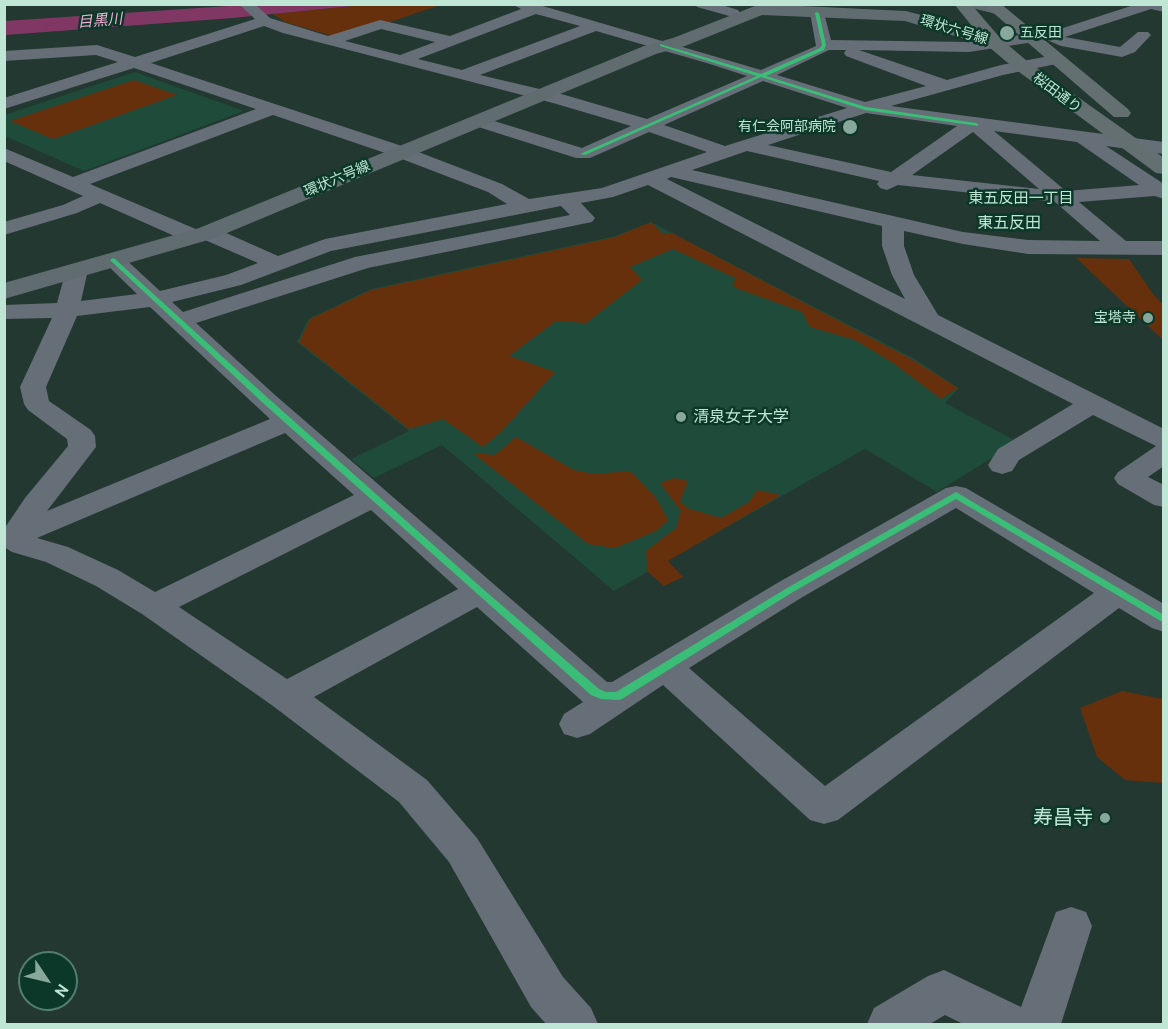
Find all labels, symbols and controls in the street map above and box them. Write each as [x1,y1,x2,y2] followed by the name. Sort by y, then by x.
[77,10,123,32] water label: 目黒川
[918,12,990,48] street label: 環状六号線
[998,24,1016,42] marker: 五反田
[1020,25,1062,41] place label: 五反田
[1030,69,1084,117] street label: 桜田通り
[841,118,859,136] marker: 有仁会阿部病院
[738,119,836,135] place label: 有仁会阿部病院
[302,158,372,200] street label: 環状六号線
[969,190,1073,208] district label: 東五反田一丁目
[977,213,1041,233] district label: 東五反田
[1094,310,1136,326] place label: 宝塔寺
[1141,311,1155,325] marker: 宝塔寺
[693,407,789,427] place label: 清泉女子大学
[674,410,688,424] marker: 清泉女子大学
[1033,806,1093,830] place label: 寿昌寺
[1098,811,1112,825] marker: 寿昌寺
[18,951,78,1011] north arrow
[50,980,73,1001] text: N

